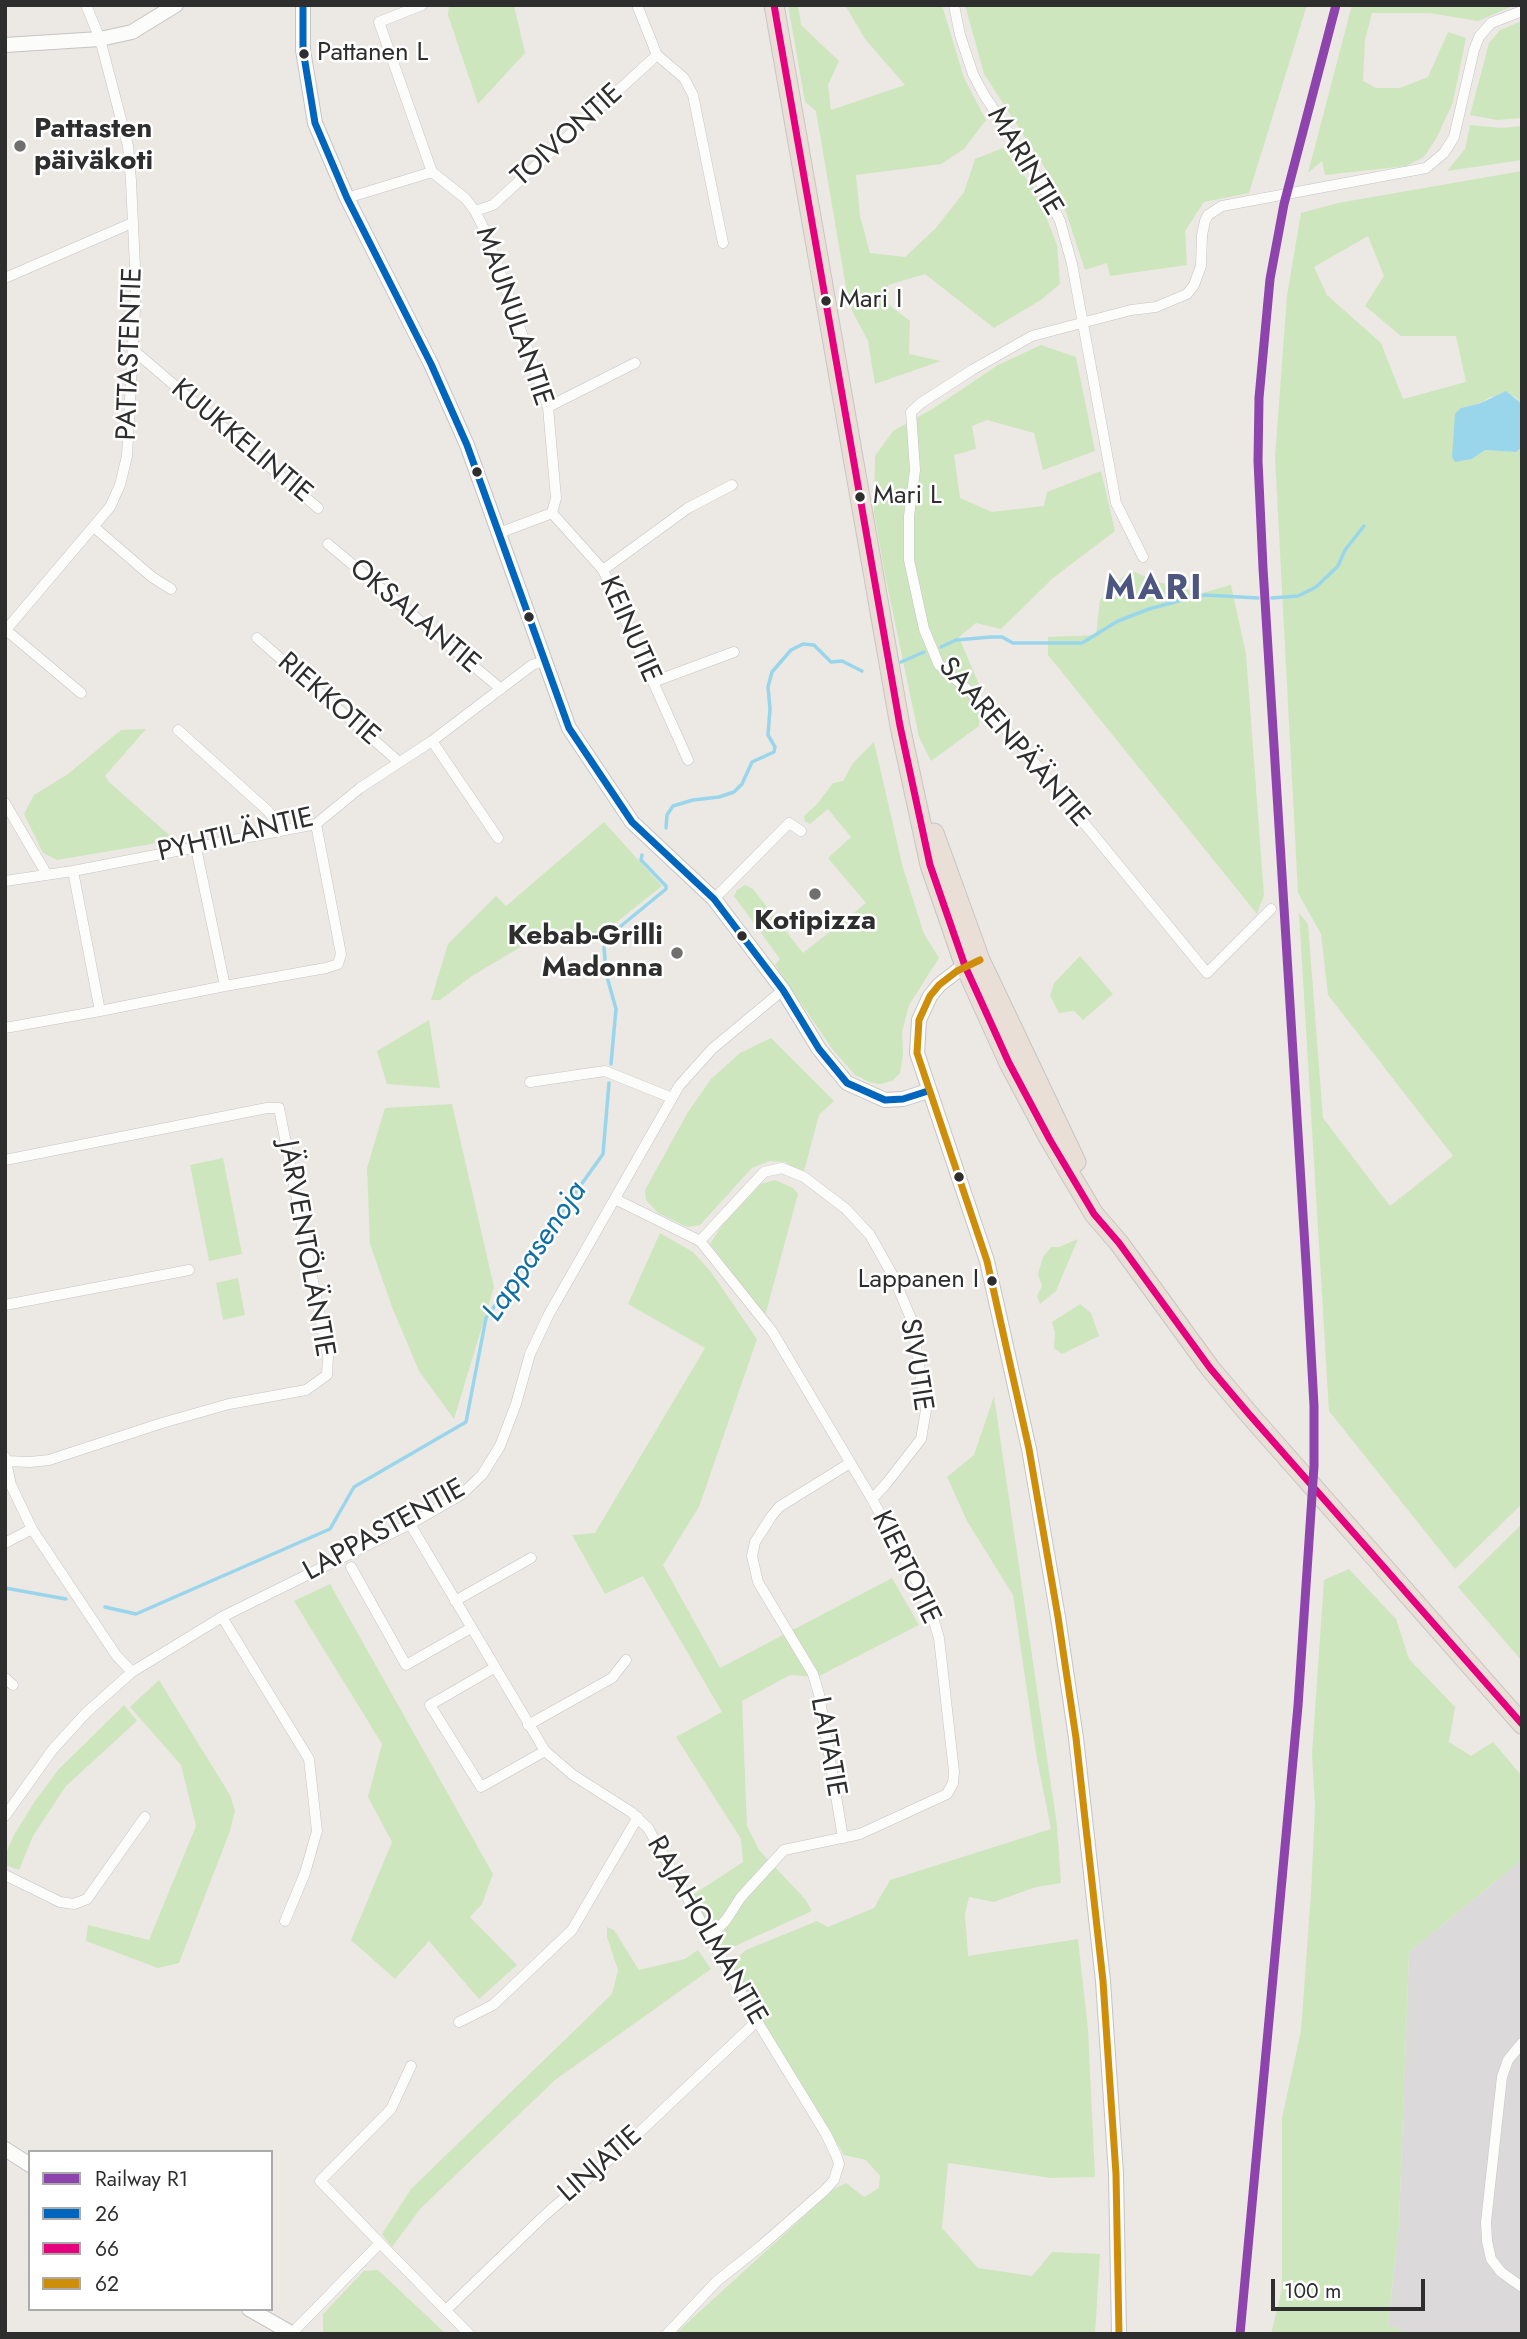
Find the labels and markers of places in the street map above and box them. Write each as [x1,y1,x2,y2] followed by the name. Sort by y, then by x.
[317,38,428,70] place label: Pattanen L
[297,47,311,61] marker: Pattanen L
[34,113,153,179] place label: Pattasten päiväkoti
[12,138,28,154] marker: Pattasten päiväkoti
[839,285,902,317] place label: Mari I
[819,294,833,308] marker: Mari I
[470,465,484,479] unlabelled marker
[873,481,942,513] place label: Mari L
[853,490,867,504] marker: Mari L
[522,610,536,624] unlabelled marker
[807,886,823,902] marker: Kotipizza
[754,905,876,939] place label: Kotipizza
[507,920,663,986] place label: Kebab-Grilli Madonna
[735,929,749,943] unlabelled marker
[669,945,685,961] marker: Kebab-Grilli Madonna
[952,1170,966,1184] unlabelled marker
[858,1265,979,1297] place label: Lappanen I
[985,1274,999,1288] marker: Lappanen I

